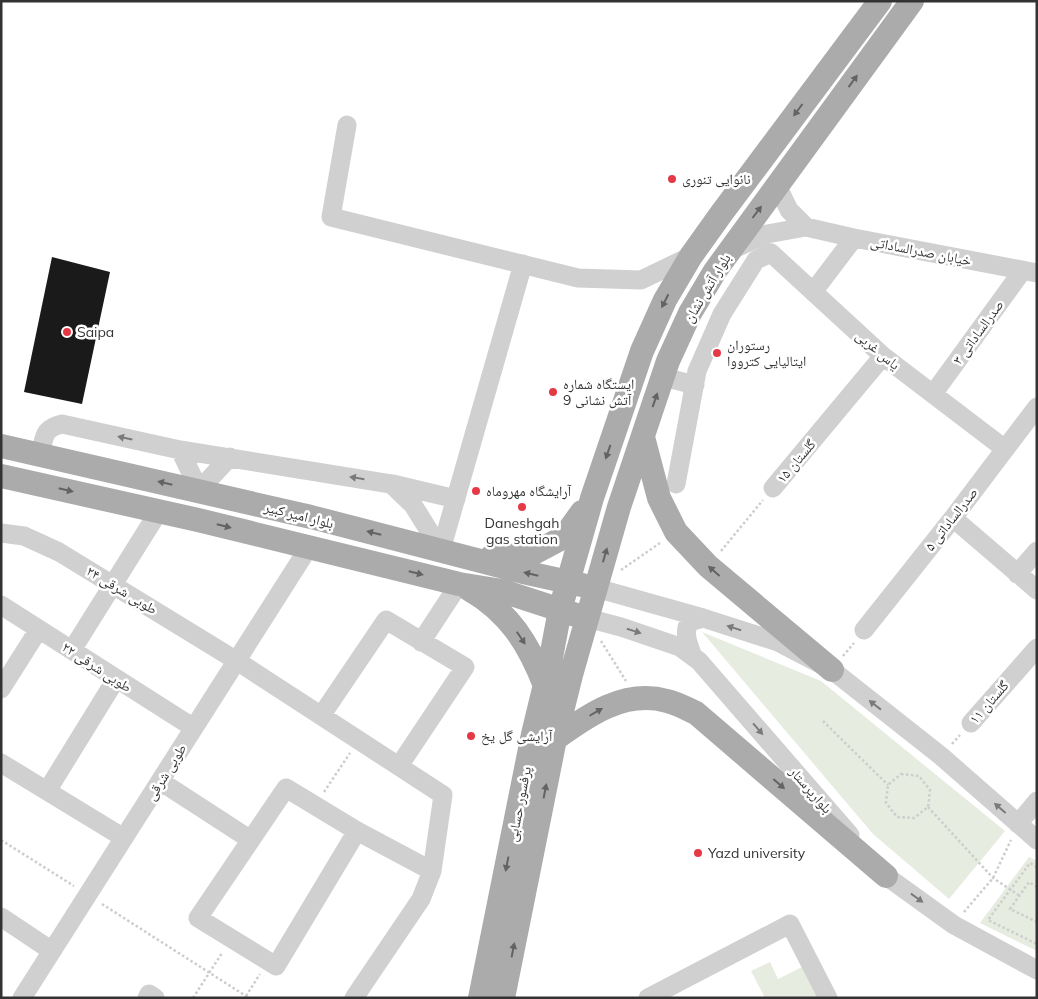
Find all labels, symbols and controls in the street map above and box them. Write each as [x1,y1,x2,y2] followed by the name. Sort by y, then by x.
[848,75,859,88] one-way arrow
[793,103,804,116] one-way arrow
[682,170,751,188] place label: نانوایی تنوری
[666,173,678,185] marker: نانوایی تنوری
[752,205,762,219] one-way arrow
[869,232,973,270] street label: خیابان صدرالساداتی
[679,250,735,326] street label: بلوار آتش نشان
[661,293,669,308] one-way arrow
[948,296,1008,368] street label: صدرالساداتی ۳
[77,323,114,341] place label: Saipa
[61,326,73,338] marker: Saipa
[852,326,904,374] street label: یاس غربی
[727,336,806,370] place label: رستوران ایتالیایی کترووا
[711,347,723,359] marker: رستوران ایتالیایی کترووا
[563,375,634,409] place label: ایستگاه شماره 9 آتش نشانی
[547,386,559,398] marker: ایستگاه شماره 9 آتش نشانی
[651,392,659,407] one-way arrow
[116,433,132,441] one-way arrow
[773,435,820,487] street label: گلستان ۱۵
[603,445,611,460] one-way arrow
[348,474,364,482] one-way arrow
[157,479,173,487] one-way arrow
[486,482,571,500] place label: آرایشگاه مهروماه
[921,484,981,554] street label: صدرالساداتی ۵
[470,485,482,497] marker: آرایشگاه مهروماه
[58,487,74,495] one-way arrow
[261,497,336,532] street label: بلوار امیر کبیر
[516,501,528,513] marker: Daneshgah gas station
[485,514,559,548] place label: Daneshgah gas station
[217,522,232,530] one-way arrow
[366,529,382,537] one-way arrow
[602,547,610,562] one-way arrow
[83,562,161,618] street label: طوبی شرقی ۲۴
[709,565,721,577] one-way arrow
[409,569,424,577] one-way arrow
[524,570,539,578] one-way arrow
[726,624,741,631] one-way arrow
[627,627,642,635] one-way arrow
[516,631,526,645] one-way arrow
[59,638,135,696] street label: طوبی شرقی ۲۲
[965,677,1013,727] street label: گلستان ۱۱
[869,699,882,710] one-way arrow
[589,707,602,716] one-way arrow
[753,722,764,735] one-way arrow
[481,727,553,746] place label: آرایشی گل یخ
[465,730,477,742] marker: آرایشی گل یخ
[142,740,190,804] street label: طوبی شرقی
[785,762,836,817] street label: بلوارپرستار
[503,765,535,843] street label: پرفسور حسابی
[772,779,785,790] one-way arrow
[541,783,549,798] one-way arrow
[994,803,1006,814] one-way arrow
[707,844,806,862] place label: Yazd university
[692,847,704,859] marker: Yazd university
[503,856,511,871] one-way arrow
[910,893,924,903] one-way arrow
[509,942,517,958] one-way arrow

